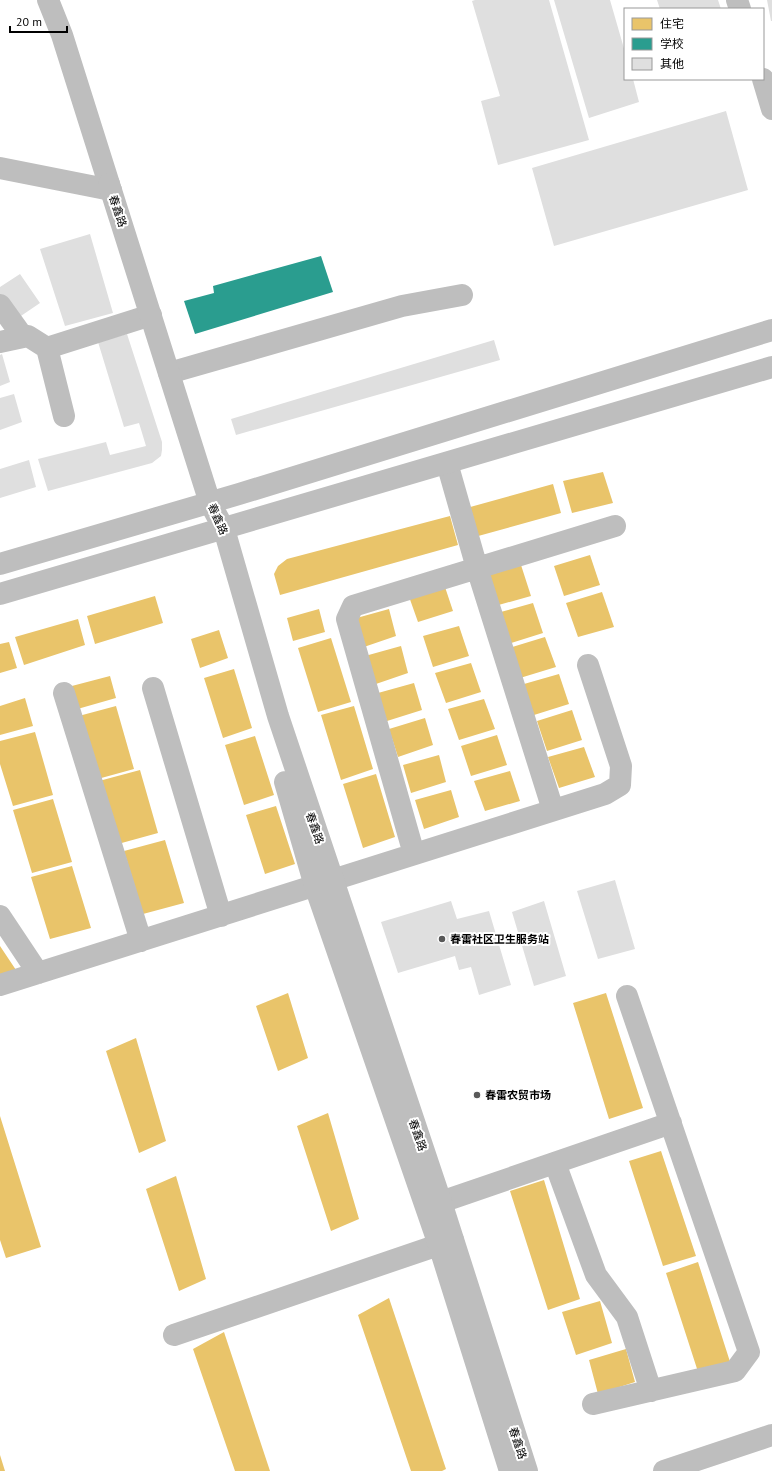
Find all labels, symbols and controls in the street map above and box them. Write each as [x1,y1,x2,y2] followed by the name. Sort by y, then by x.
[10,8,67,34] scale bar
[624,8,764,80] legend
[16,14,42,29] text: 20 m
[660,16,684,31] text: 住宅
[660,36,684,51] text: 学校
[660,56,684,71] text: 其他
[106,193,130,229] street label: 春鑫路
[205,501,231,537] street label: 春鑫路
[303,810,327,846] street label: 春鑫路
[450,932,549,946] place label: 春雷社区卫生服务站
[437,934,447,944] marker: 春雷社区卫生服务站
[485,1088,551,1102] place label: 春雷农贸市场
[472,1090,482,1100] marker: 春雷农贸市场
[406,1117,430,1153] street label: 春鑫路
[506,1425,530,1461] street label: 春鑫路

